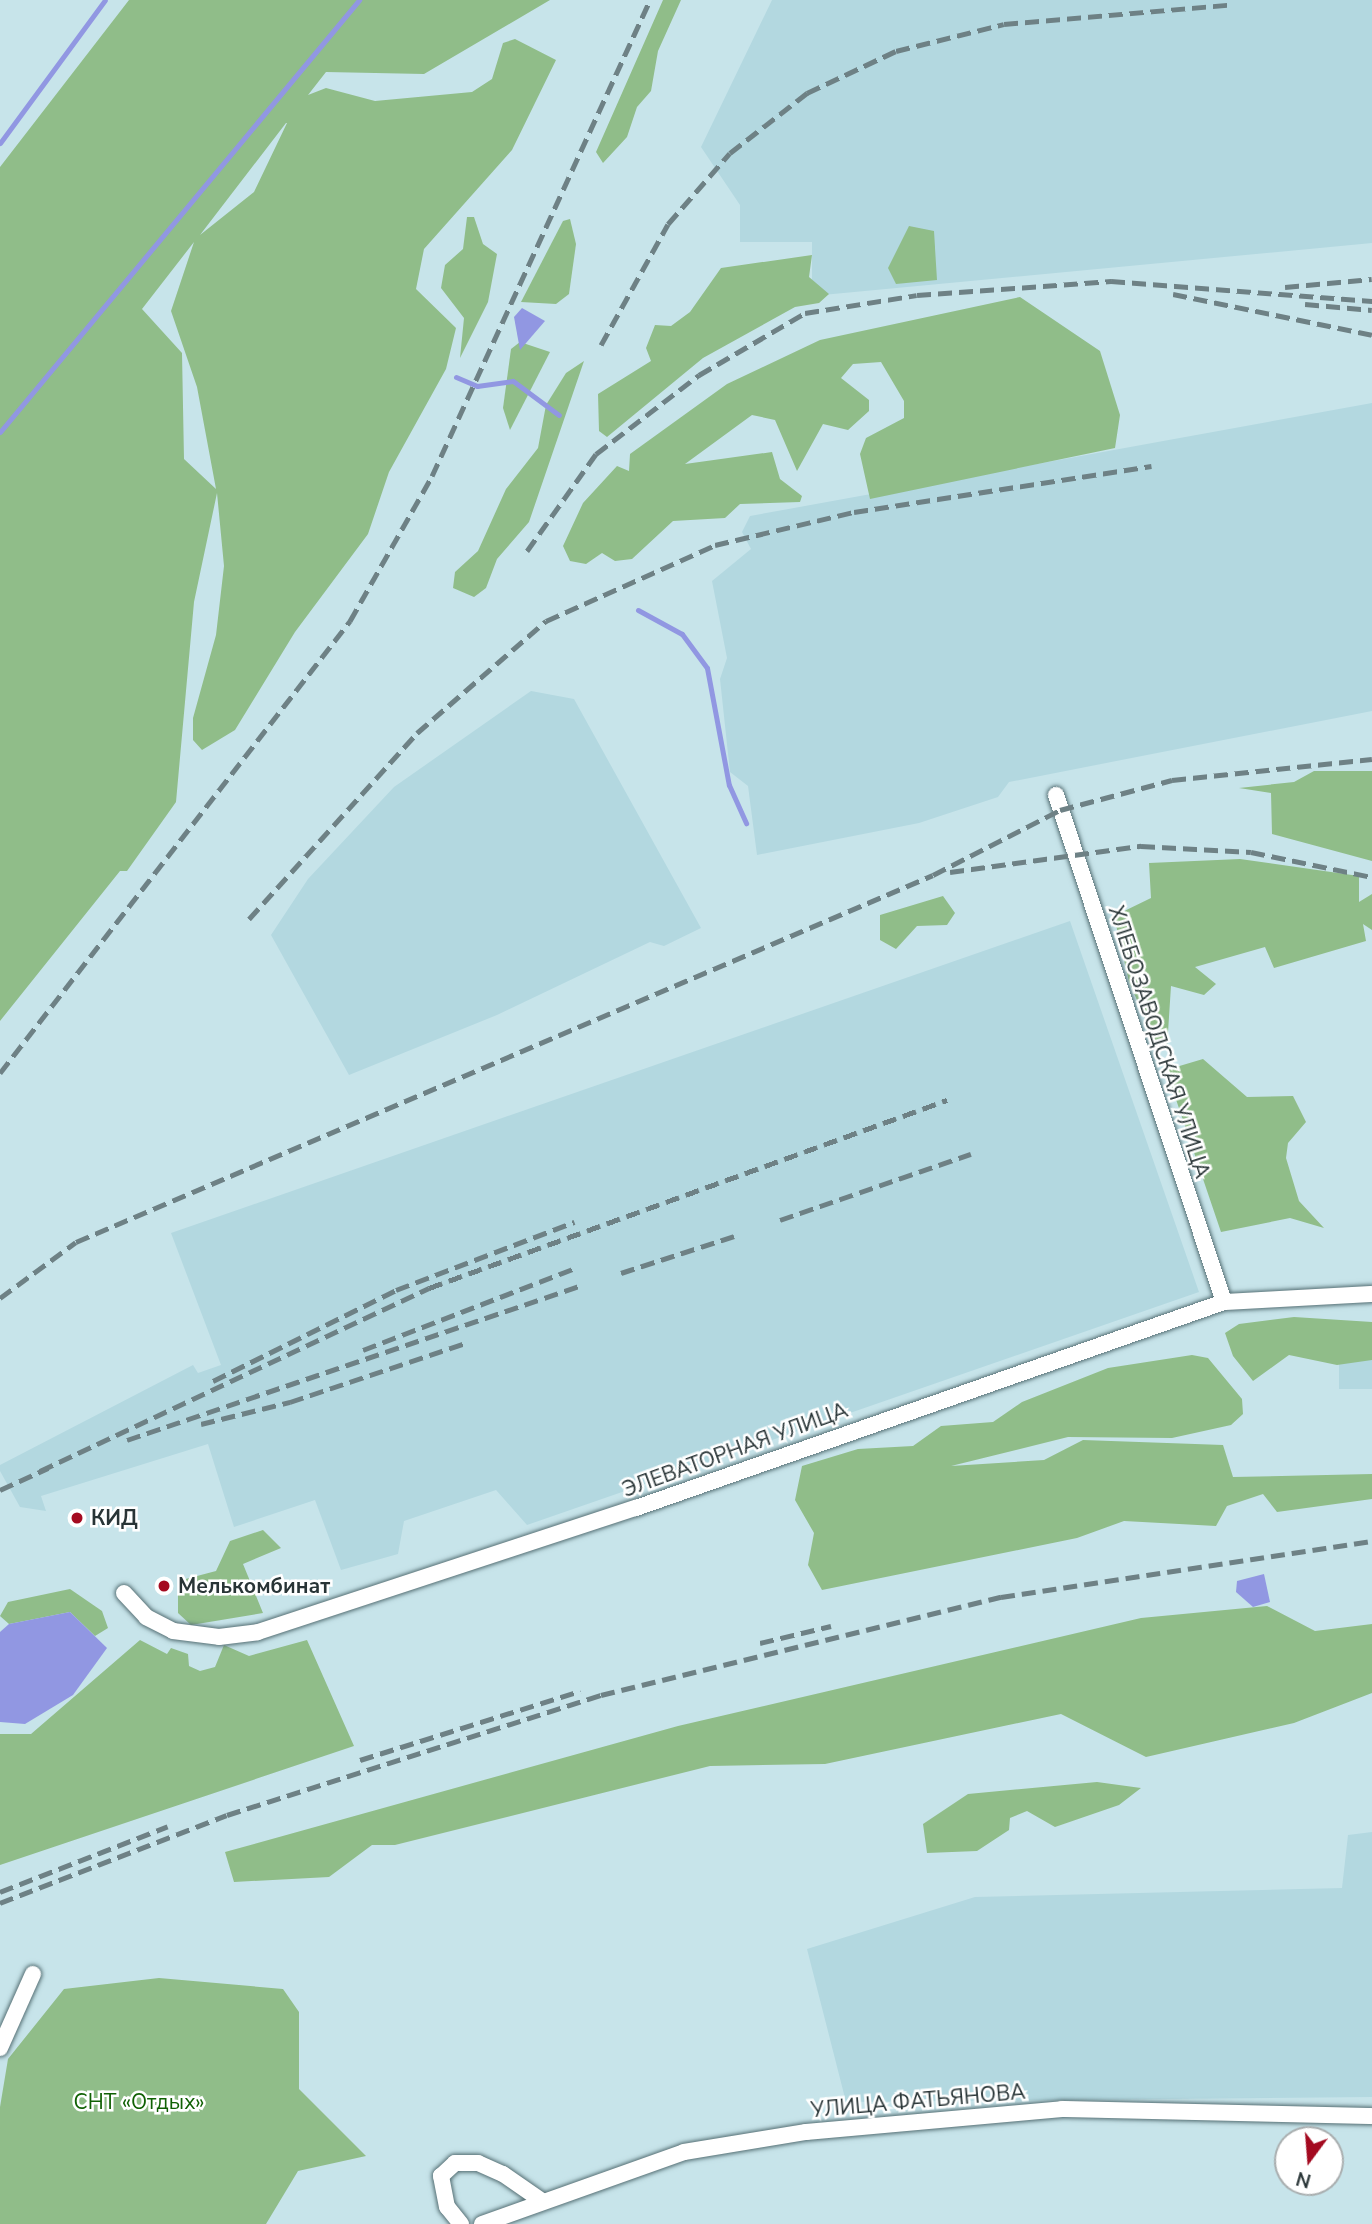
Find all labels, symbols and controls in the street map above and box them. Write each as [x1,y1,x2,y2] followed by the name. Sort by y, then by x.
[1103,903,1215,1181] street label: ХЛЕБОЗАВОДСКАЯ УЛИЦА
[619,1397,851,1503] street label: ЭЛЕВАТОРНАЯ УЛИЦА
[91,1505,138,1531] place label: КИД
[69,1510,85,1526] marker: КИД
[178,1573,330,1599] place label: Мелькомбинат
[156,1578,172,1594] marker: Мелькомбинат
[810,2079,1026,2123] street label: УЛИЦА ФАТЬЯНОВА
[74,2089,204,2115] park label: СНТ «Отдых»
[1274,2126,1344,2196] north arrow
[1293,2165,1314,2194] text: N

